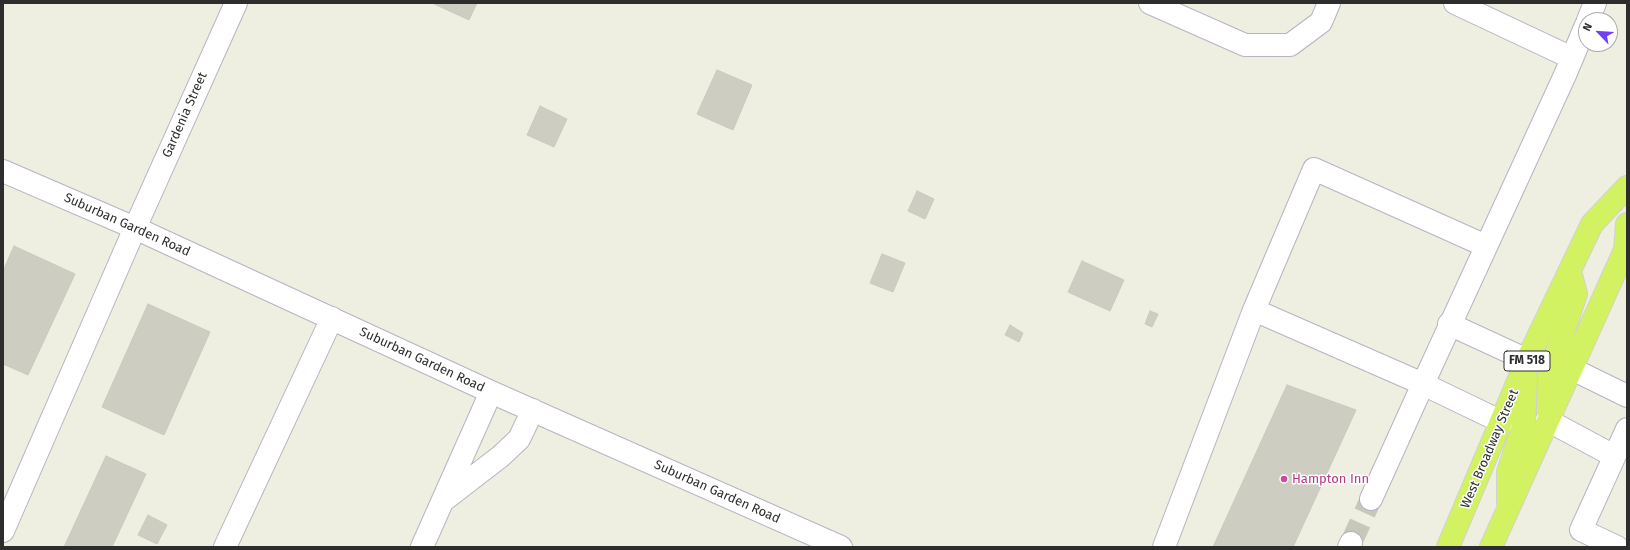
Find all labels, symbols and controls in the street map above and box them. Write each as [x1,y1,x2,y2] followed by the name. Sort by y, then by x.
[1578,12,1618,52] north arrow
[1580,21,1595,33] text: N
[159,70,211,160] street label: Gardenia Street
[61,190,193,260] street label: Suburban Garden Road
[357,324,487,396] street label: Suburban Garden Road
[1504,351,1550,371] road number: FM 518
[1458,387,1522,511] street label: West Broadway Street
[651,457,783,527] street label: Suburban Garden Road
[1292,471,1369,487] place label: Hampton Inn
[1279,474,1289,484] marker: Hampton Inn

